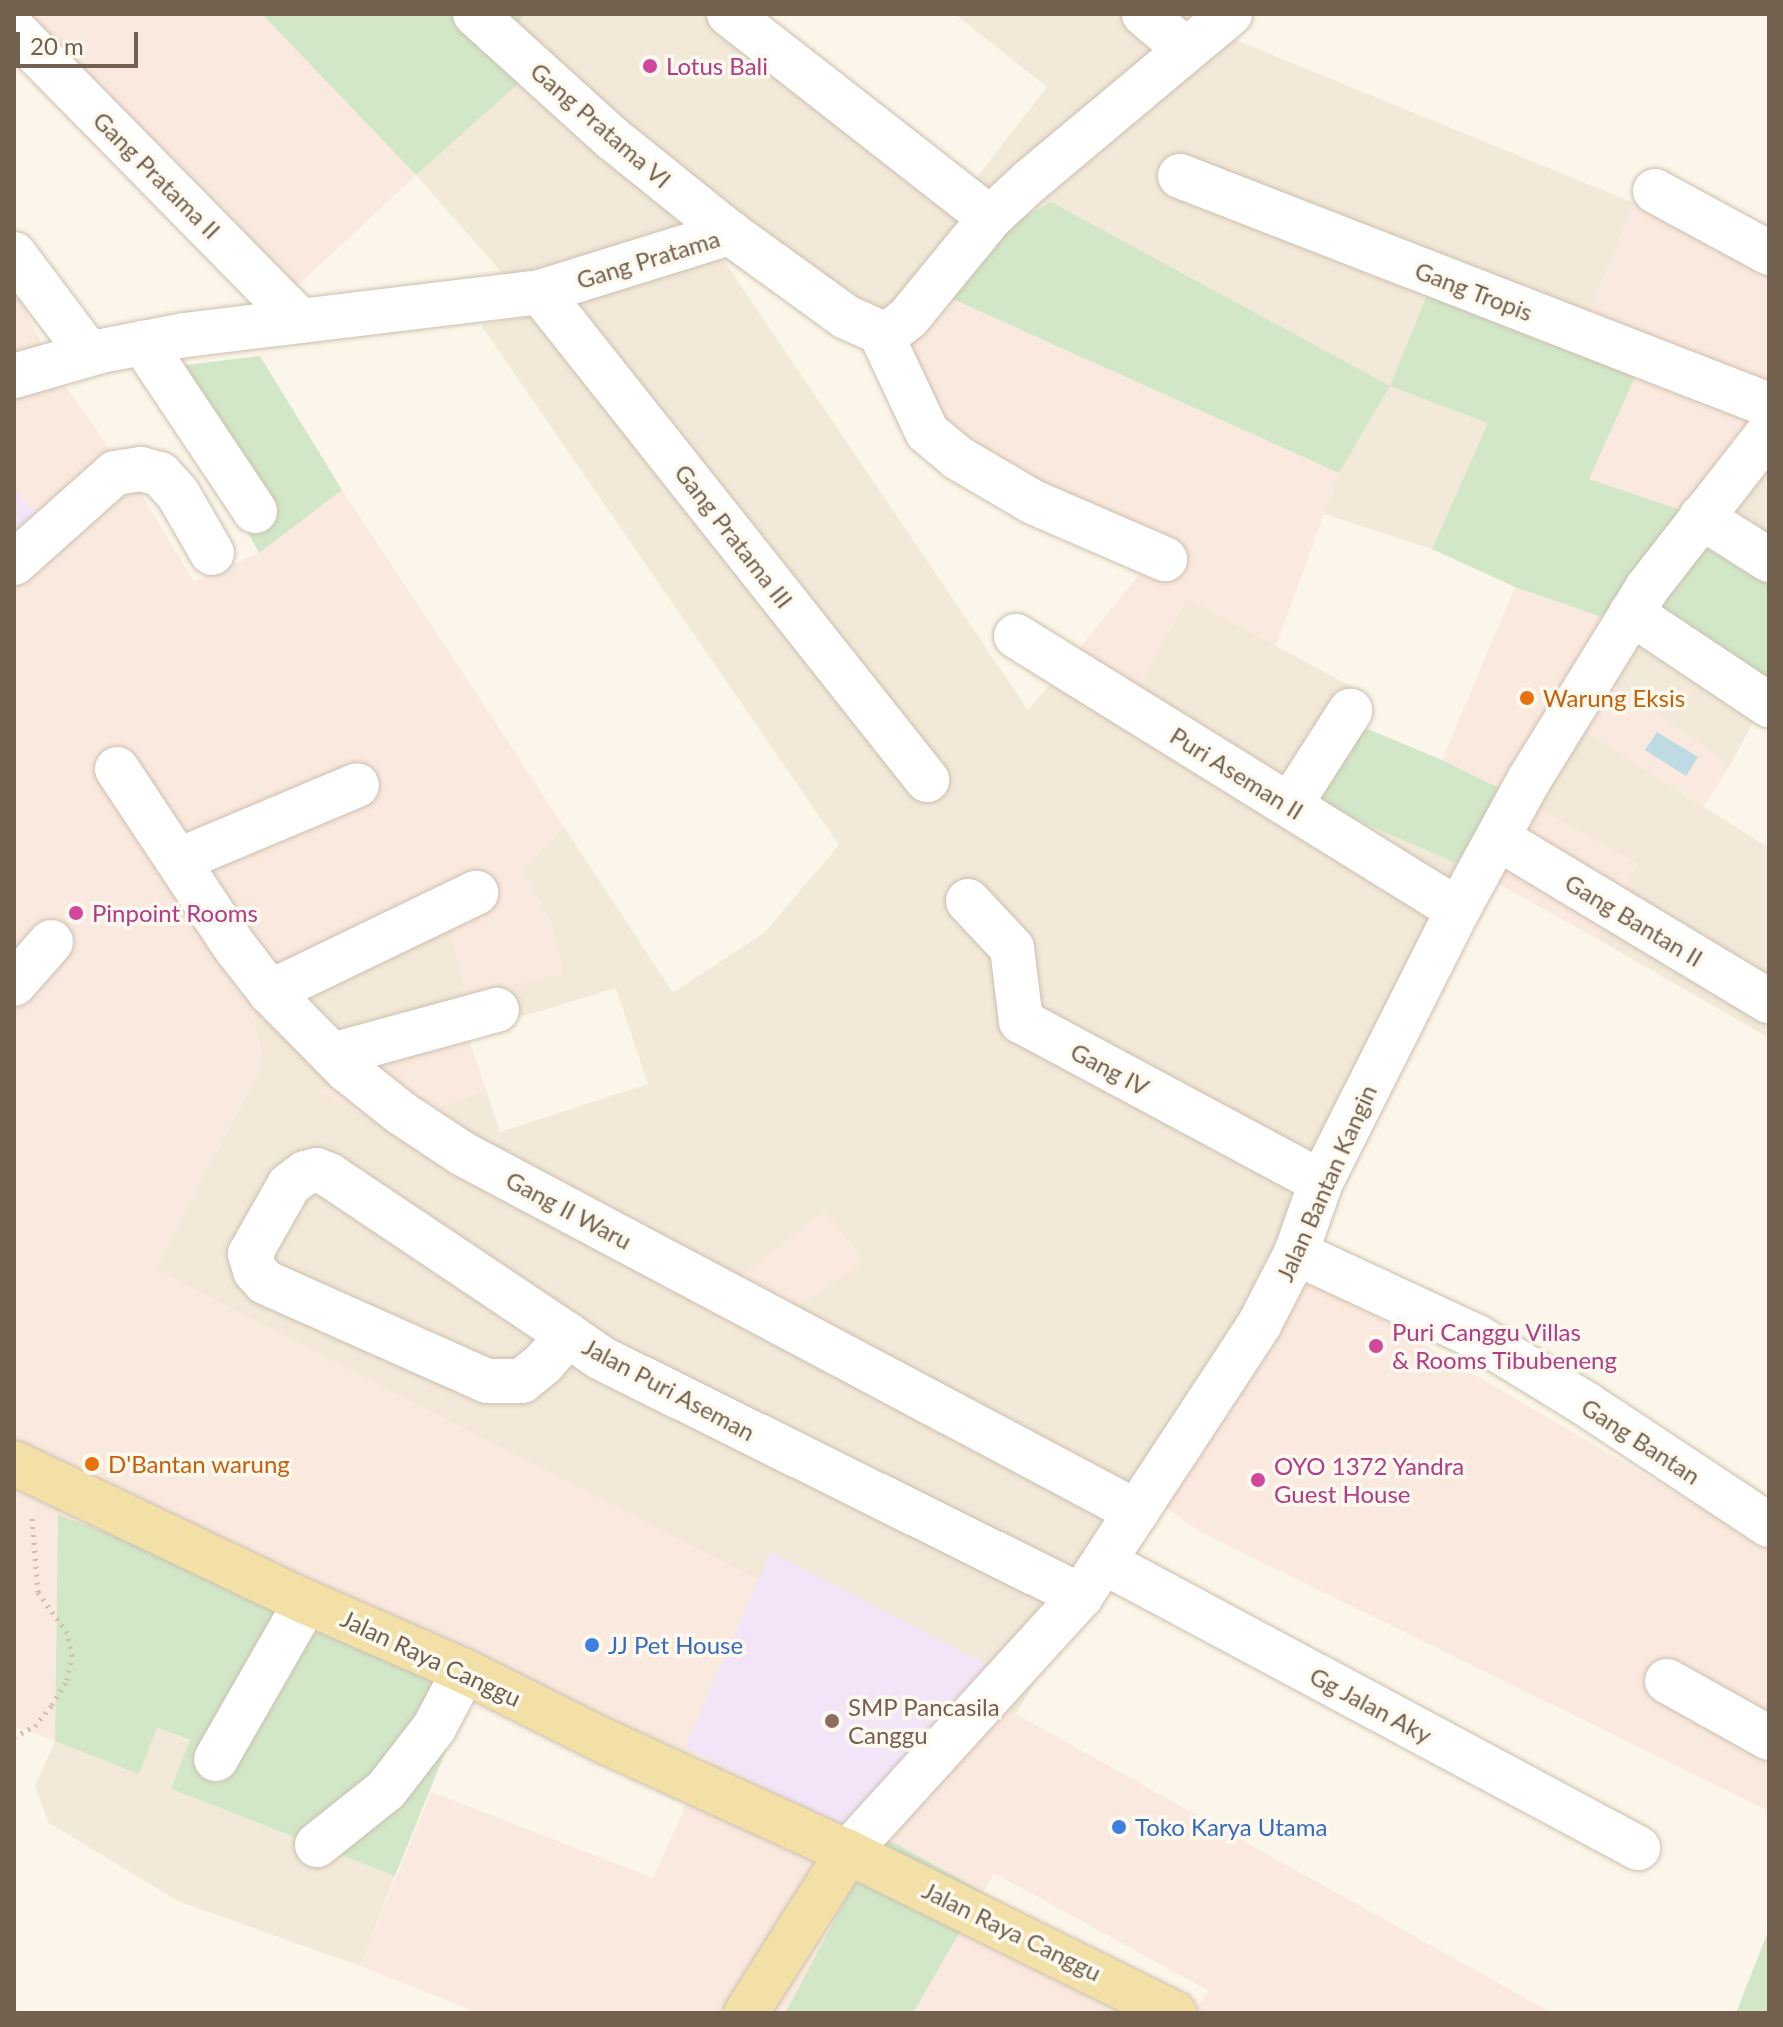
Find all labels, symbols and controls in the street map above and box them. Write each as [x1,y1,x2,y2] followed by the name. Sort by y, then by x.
[20,16,142,66] scale bar
[30,31,84,60] text: 20 m
[666,52,768,80] place label: Lotus Bali
[525,56,677,194] street label: Gang Pratama VI
[641,57,659,75] marker: Lotus Bali
[88,106,226,244] street label: Gang Pratama II
[573,224,723,294] street label: Gang Pratama
[1411,255,1537,327] street label: Gang Tropis
[669,458,799,614] street label: Gang Pratama III
[1543,684,1685,712] place label: Warung Eksis
[1518,689,1536,707] marker: Warung Eksis
[1165,720,1309,826] street label: Puri Aseman II
[1560,868,1708,972] street label: Gang Bantan II
[92,899,258,927] place label: Pinpoint Rooms
[67,904,85,922] marker: Pinpoint Rooms
[1066,1036,1154,1102] street label: Gang IV
[1270,1080,1382,1286] street label: Jalan Bantan Kangin
[501,1165,637,1255] street label: Gang II Waru
[1392,1318,1618,1374] place label: Puri Canggu Villas & Rooms Tibubeneng
[578,1331,760,1447] street label: Jalan Puri Aseman
[1367,1337,1385,1355] marker: Puri Canggu Villas & Rooms Tibubeneng
[1576,1392,1706,1490] street label: Gang Bantan
[108,1450,290,1478] place label: D'Bantan warung
[1274,1452,1465,1508] place label: OYO 1372 Yandra Guest House
[83,1455,101,1473] marker: D'Bantan warung
[1249,1471,1267,1489] marker: OYO 1372 Yandra Guest House
[337,1604,525,1712] street label: Jalan Raya Canggu
[608,1631,743,1659] place label: JJ Pet House
[583,1636,601,1654] marker: JJ Pet House
[1304,1661,1438,1749] street label: Gg Jalan Aky
[848,1693,1000,1749] place label: SMP Pancasila Canggu
[823,1712,841,1730] marker: SMP Pancasila Canggu
[1135,1813,1327,1841] place label: Toko Karya Utama
[1110,1818,1128,1836] marker: Toko Karya Utama
[918,1875,1106,1987] street label: Jalan Raya Canggu

